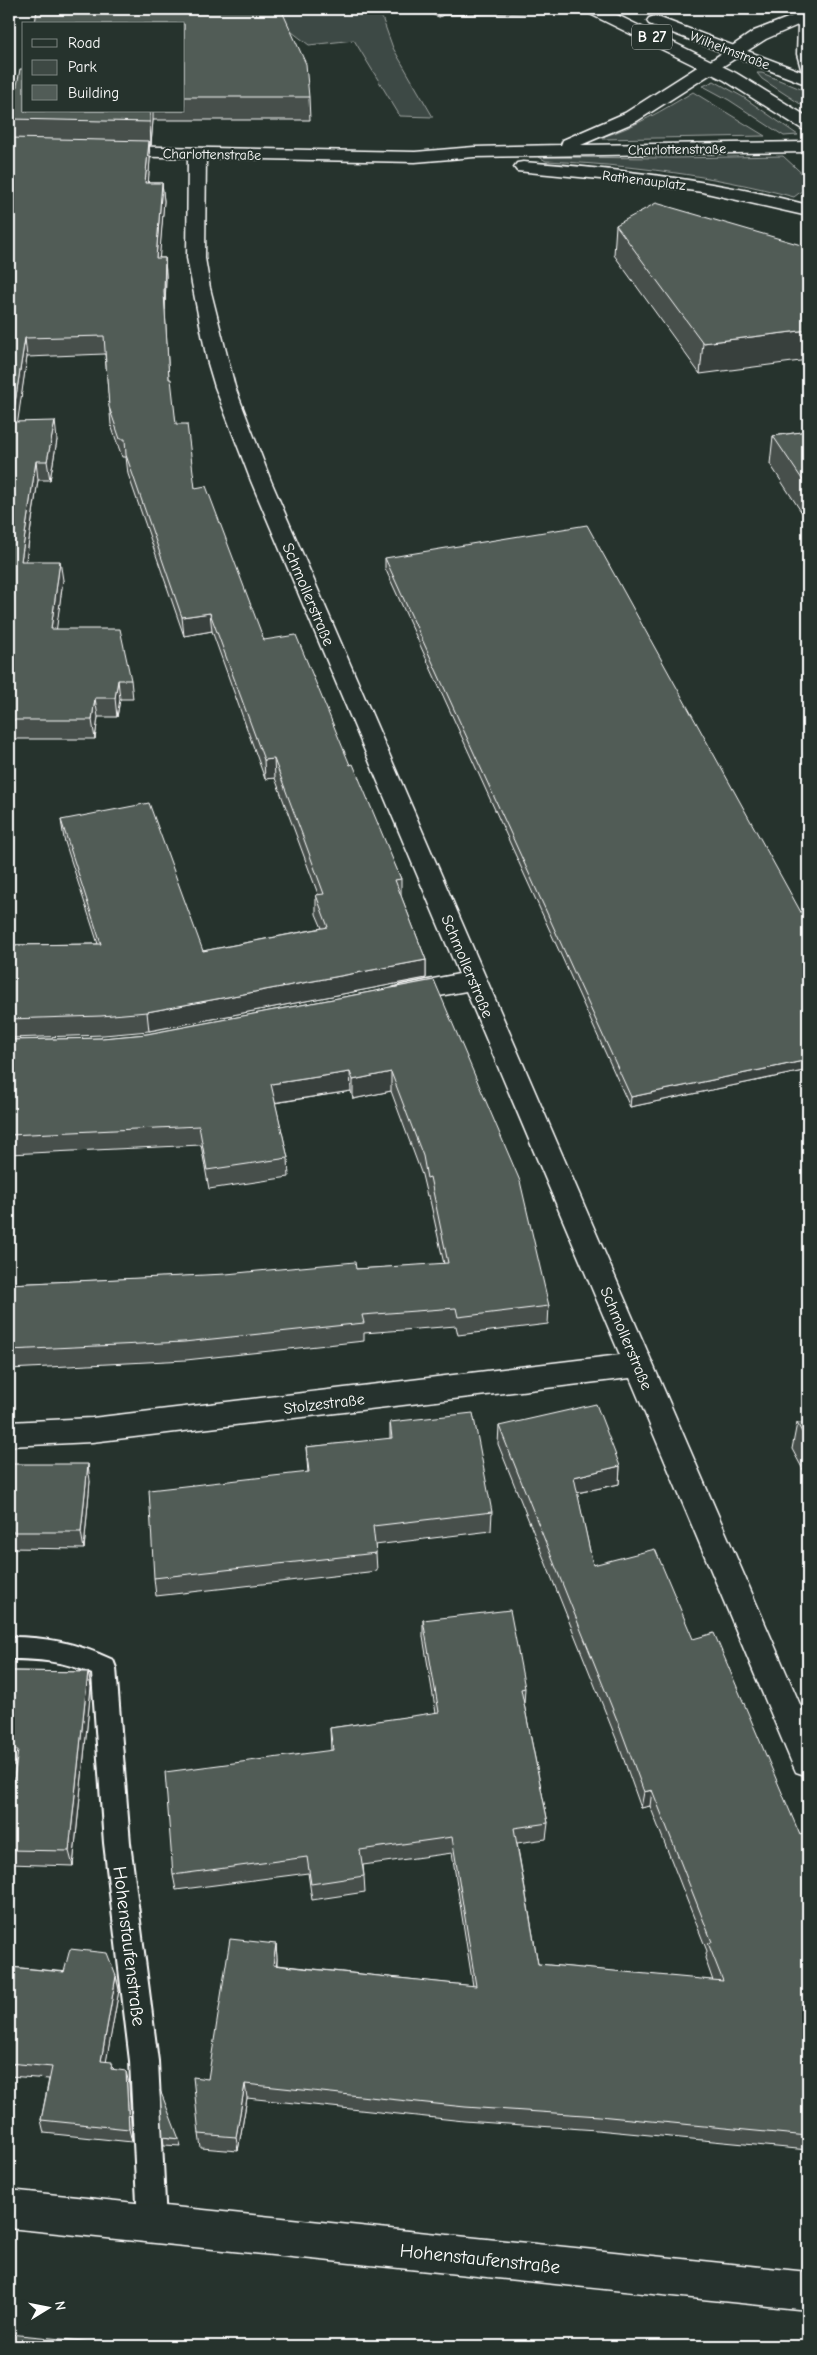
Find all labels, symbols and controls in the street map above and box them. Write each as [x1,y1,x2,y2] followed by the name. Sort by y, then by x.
[22,22,185,112] legend
[632,24,672,50] road number: B 27
[687,27,772,74] street label: Wilhelmstraße
[68,34,100,52] text: Road
[68,58,97,76] text: Park
[68,84,119,102] text: Building
[628,140,726,159] street label: Charlottenstraße
[163,145,261,164] street label: Charlottenstraße
[601,167,687,194] street label: Rathenauplatz
[278,540,338,649] street label: Schmollerstraße
[437,912,497,1021] street label: Schmollerstraße
[596,1284,656,1393] street label: Schmollerstraße
[283,1390,366,1418] street label: Stolzestraße
[108,1865,150,2027] street label: Hohenstaufenstraße
[399,2240,561,2278] street label: Hohenstaufenstraße
[22,2282,72,2332] north arrow
[51,2300,69,2312] text: N

